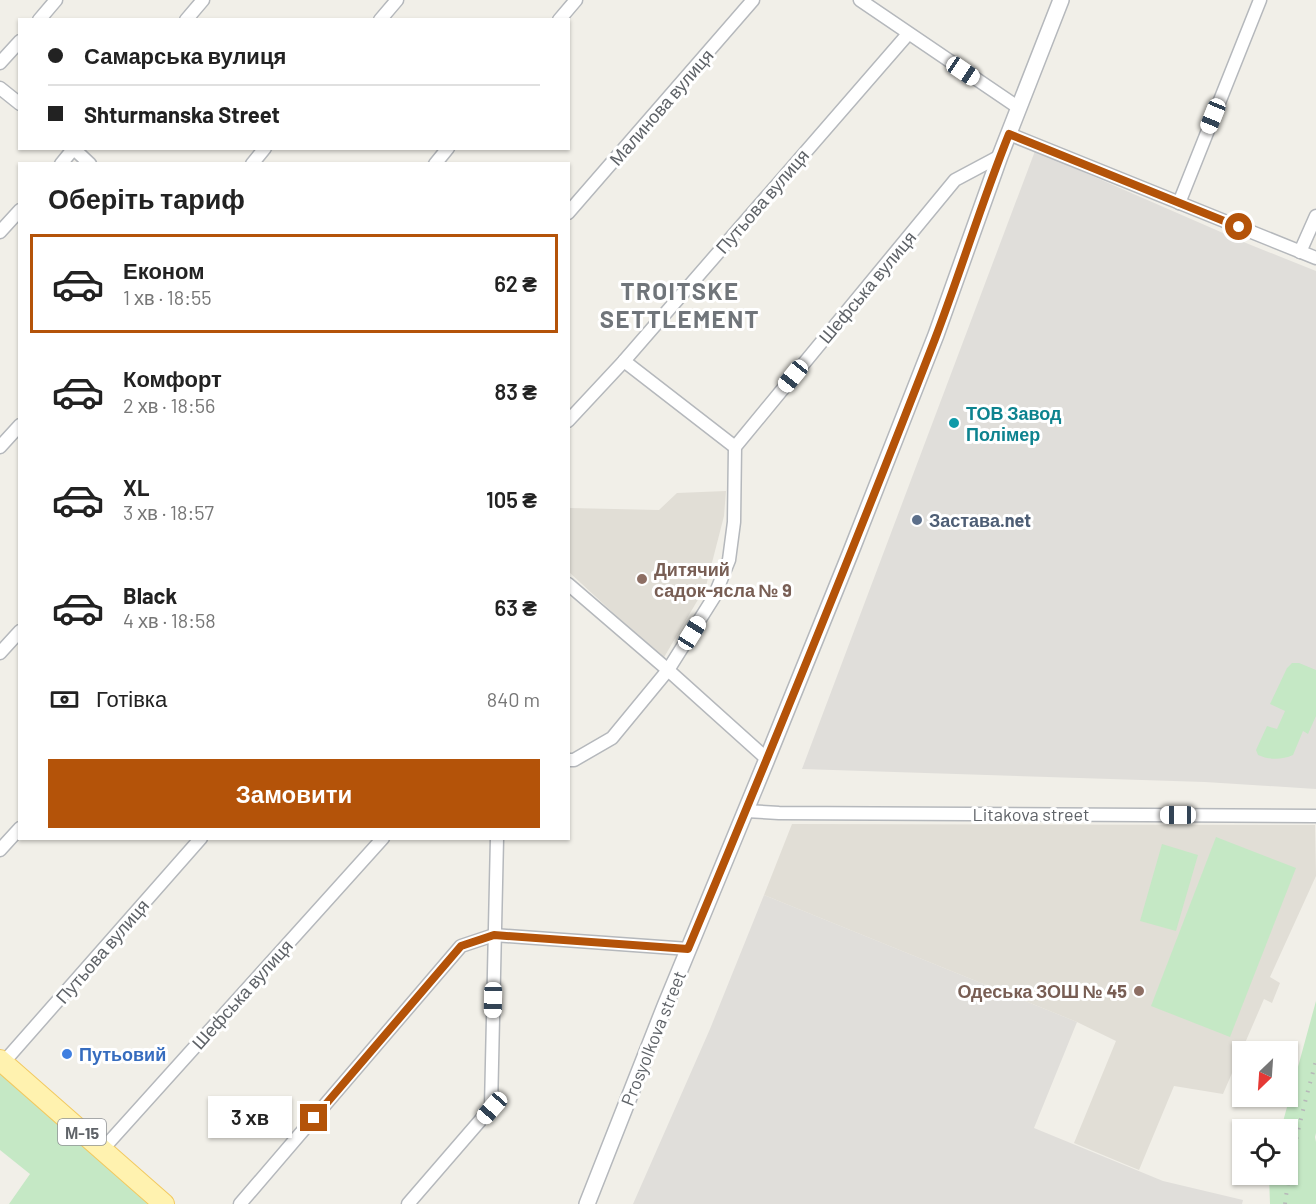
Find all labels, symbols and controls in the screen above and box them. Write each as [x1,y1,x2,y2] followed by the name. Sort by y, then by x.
[84,42,286,68] text: Самарська вулиця
[604,44,718,170] street label: Малинова вулиця
[943,53,983,89] car
[1198,96,1228,136] car
[84,101,280,127] text: Shturmanska Street
[711,144,813,258] street label: Путьова вулиця
[48,182,245,214] text: Оберіть тариф
[1225,213,1252,240] route start
[814,226,920,348] street label: Шефська вулиця
[51,257,105,311] icon: car
[123,257,205,283] text: Економ
[494,270,537,296] text: 62 ₴
[600,276,760,333] district label: TROITSKE SETTLEMENT
[123,285,212,309] text: 1 хв · 18:55
[775,356,811,396] car
[51,365,105,419] icon: car
[123,365,222,391] text: Комфорт
[495,378,537,404] text: 83 ₴
[123,393,215,417] text: 2 хв · 18:56
[966,402,1062,445] place label: ТОВ Завод Полімер
[947,416,961,430] marker: ТОВ Завод Полімер
[51,473,105,527] icon: car
[123,474,149,500] text: XL
[486,486,537,512] text: 105 ₴
[123,500,214,524] text: 3 хв · 18:57
[929,509,1031,531] place label: Застава.net
[910,513,924,527] marker: Застава.net
[654,558,792,601] place label: Дитячий садок-ясла № 9
[635,572,649,586] marker: Дитячий садок-ясла № 9
[51,581,105,635] icon: car
[123,582,177,608] text: Black
[495,594,537,620] text: 63 ₴
[123,608,216,632] text: 4 хв · 18:58
[675,613,709,653] car
[48,683,81,716] icon: cash
[96,685,167,711] text: Готівка
[487,687,540,711] text: 840 m
[48,759,540,828] button: Замовити
[972,803,1090,825] street label: Litakova street
[1160,806,1196,824] car
[51,894,153,1008] street label: Путьова вулиця
[187,935,297,1053] street label: Шефська вулиця
[616,967,690,1109] street label: Prosyolkova street
[958,980,1127,1002] place label: Одеська ЗОШ № 45
[484,982,502,1018] car
[1132,984,1146,998] marker: Одеська ЗОШ № 45
[1232,1041,1298,1107] north arrow
[1232,1041,1298,1185] map controls
[79,1043,166,1065] place label: Путьовий
[60,1047,74,1061] marker: Путьовий
[473,1089,511,1127] car
[209,1097,293,1139] callout: 3 хв
[300,1104,327,1131] route end
[231,1105,269,1129] text: 3 хв
[58,1119,106,1145] road number: М-15
[1232,1119,1298,1185] button: locate

